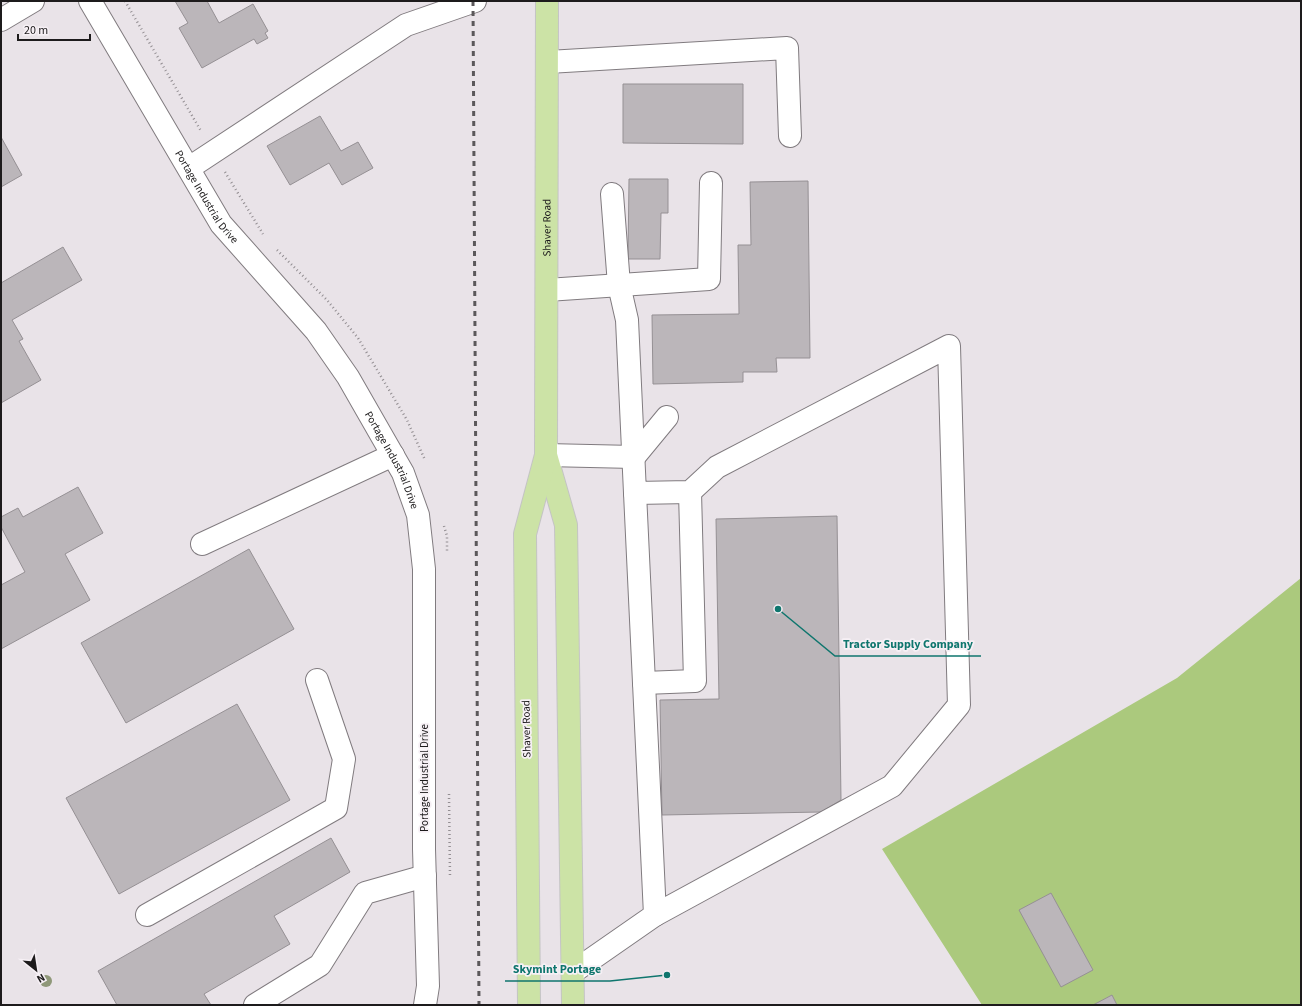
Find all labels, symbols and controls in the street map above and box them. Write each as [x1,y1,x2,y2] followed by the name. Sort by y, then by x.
[18,16,90,42] scale bar
[24,22,48,39] text: 20 m
[171,147,242,247] street label: Portage Industrial Drive
[539,199,555,257] street label: Shaver Road
[361,408,422,512] street label: Portage Industrial Drive
[835,632,981,656] callout: Tractor Supply Company
[843,636,974,653] text: Tractor Supply Company
[518,700,535,758] street label: Shaver Road
[417,724,432,832] street label: Portage Industrial Drive
[16,950,56,990] north arrow
[505,957,610,981] callout: Skymint Portage
[513,961,601,978] text: Skymint Portage
[34,970,48,987] text: N

